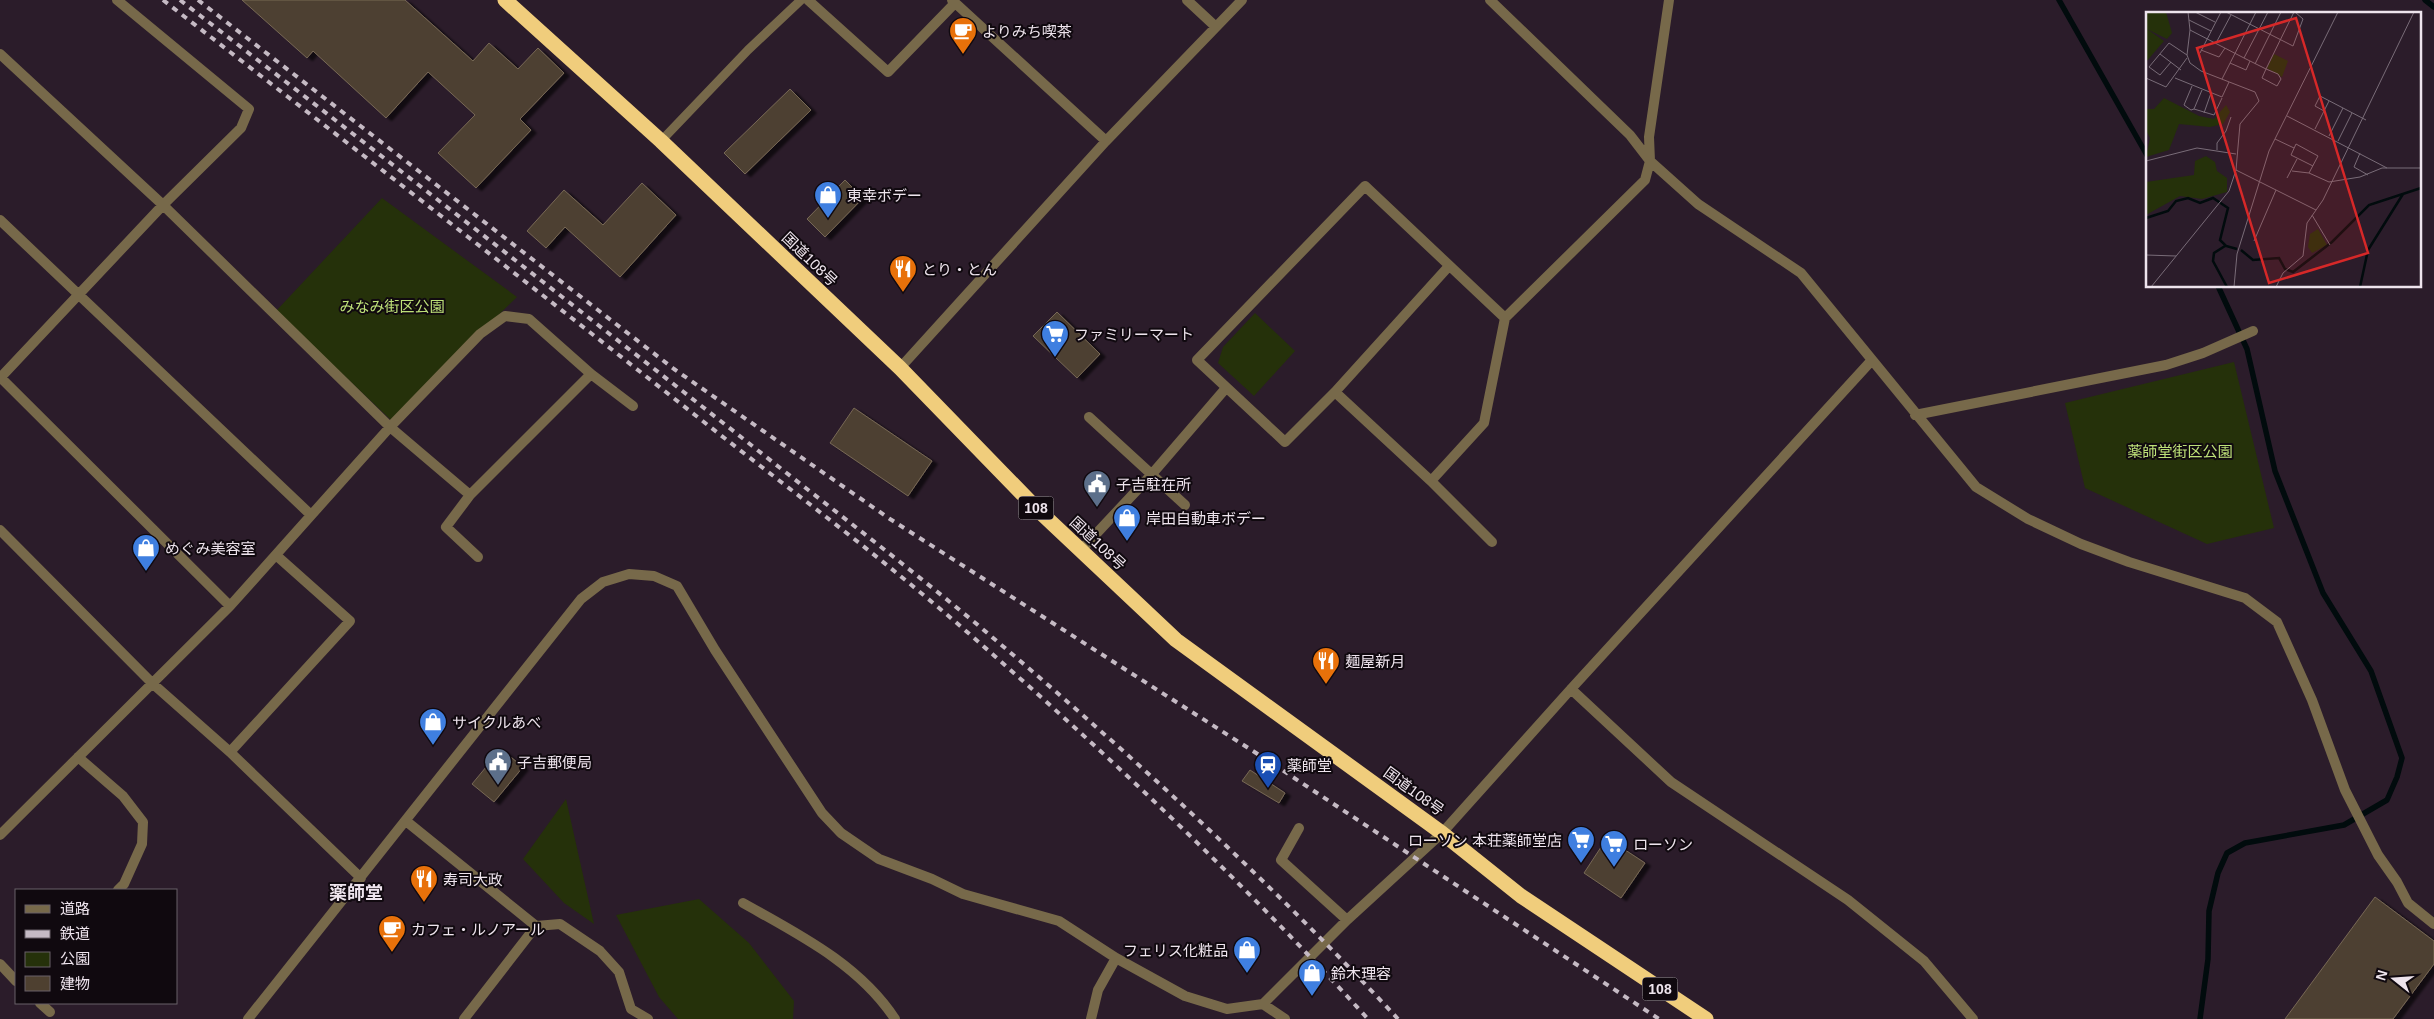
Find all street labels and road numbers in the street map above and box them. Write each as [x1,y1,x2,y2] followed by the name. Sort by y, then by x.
[779,229,841,289] street label: 国道108号
[1018,496,1054,520] road number: 108
[1067,513,1129,573] street label: 国道108号
[1381,764,1447,818] street label: 国道108号
[1642,978,1678,1001] road number: 108

